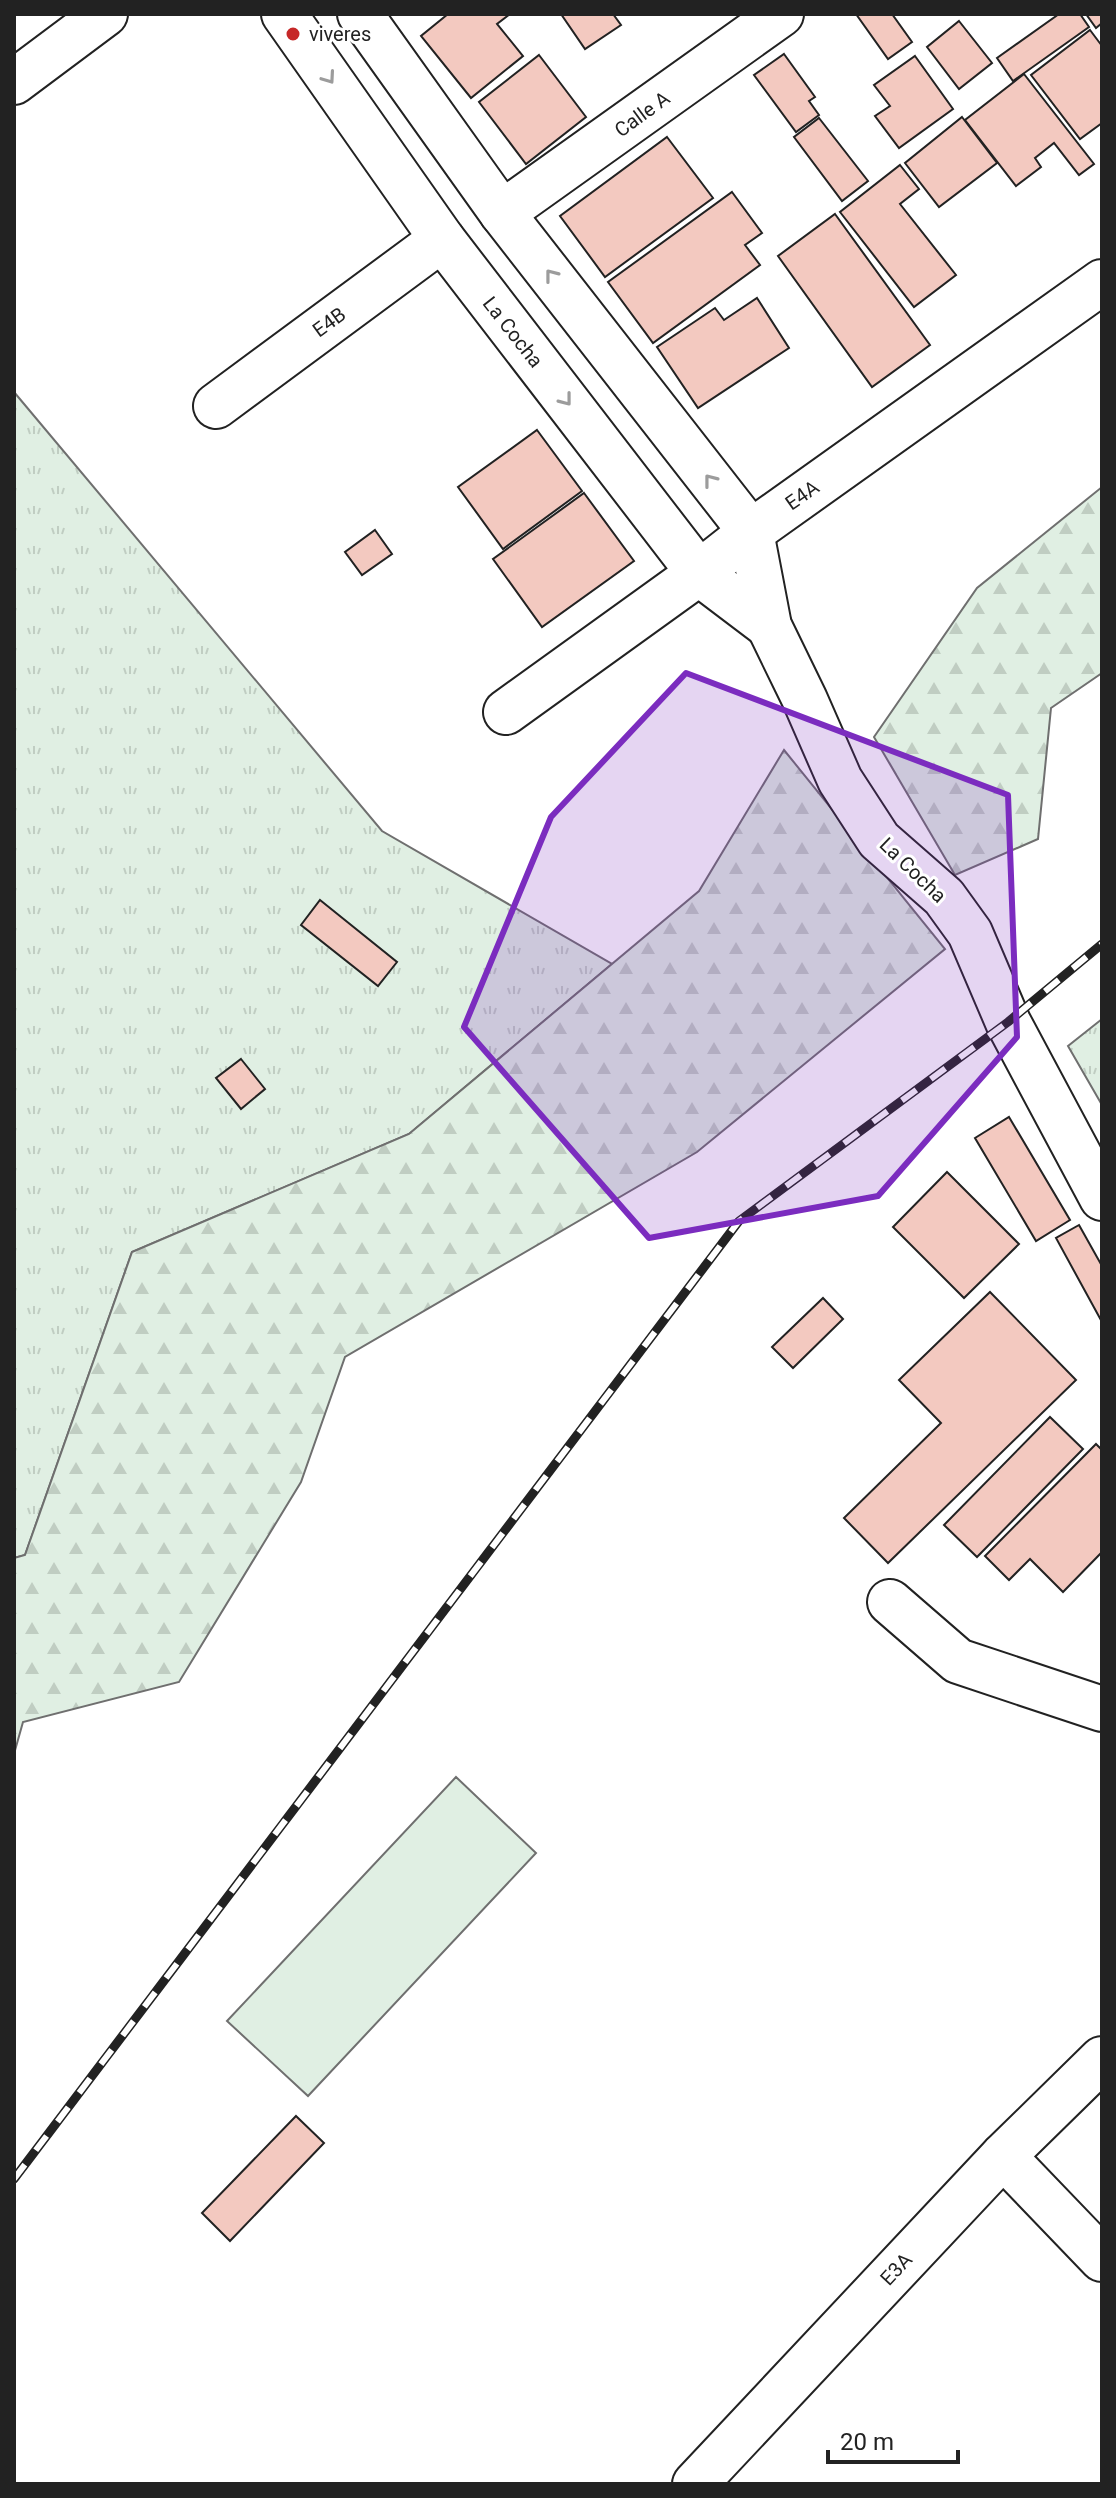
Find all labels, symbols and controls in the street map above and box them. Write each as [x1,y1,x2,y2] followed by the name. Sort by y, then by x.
[309,22,371,46] place label: viveres
[284,25,302,43] marker: viveres
[319,69,334,83] one-way arrow
[610,86,674,142] street label: Calle A
[546,269,560,284] one-way arrow
[478,292,548,372] street label: La Cocha
[308,302,350,342] street label: E4B
[556,391,570,406] one-way arrow
[706,474,720,489] one-way arrow
[781,475,823,515] street label: E4A
[875,832,951,908] street label: La Cocha
[875,2248,917,2290] street label: E3A
[828,2414,958,2464] scale bar
[840,2428,894,2456] text: 20 m

